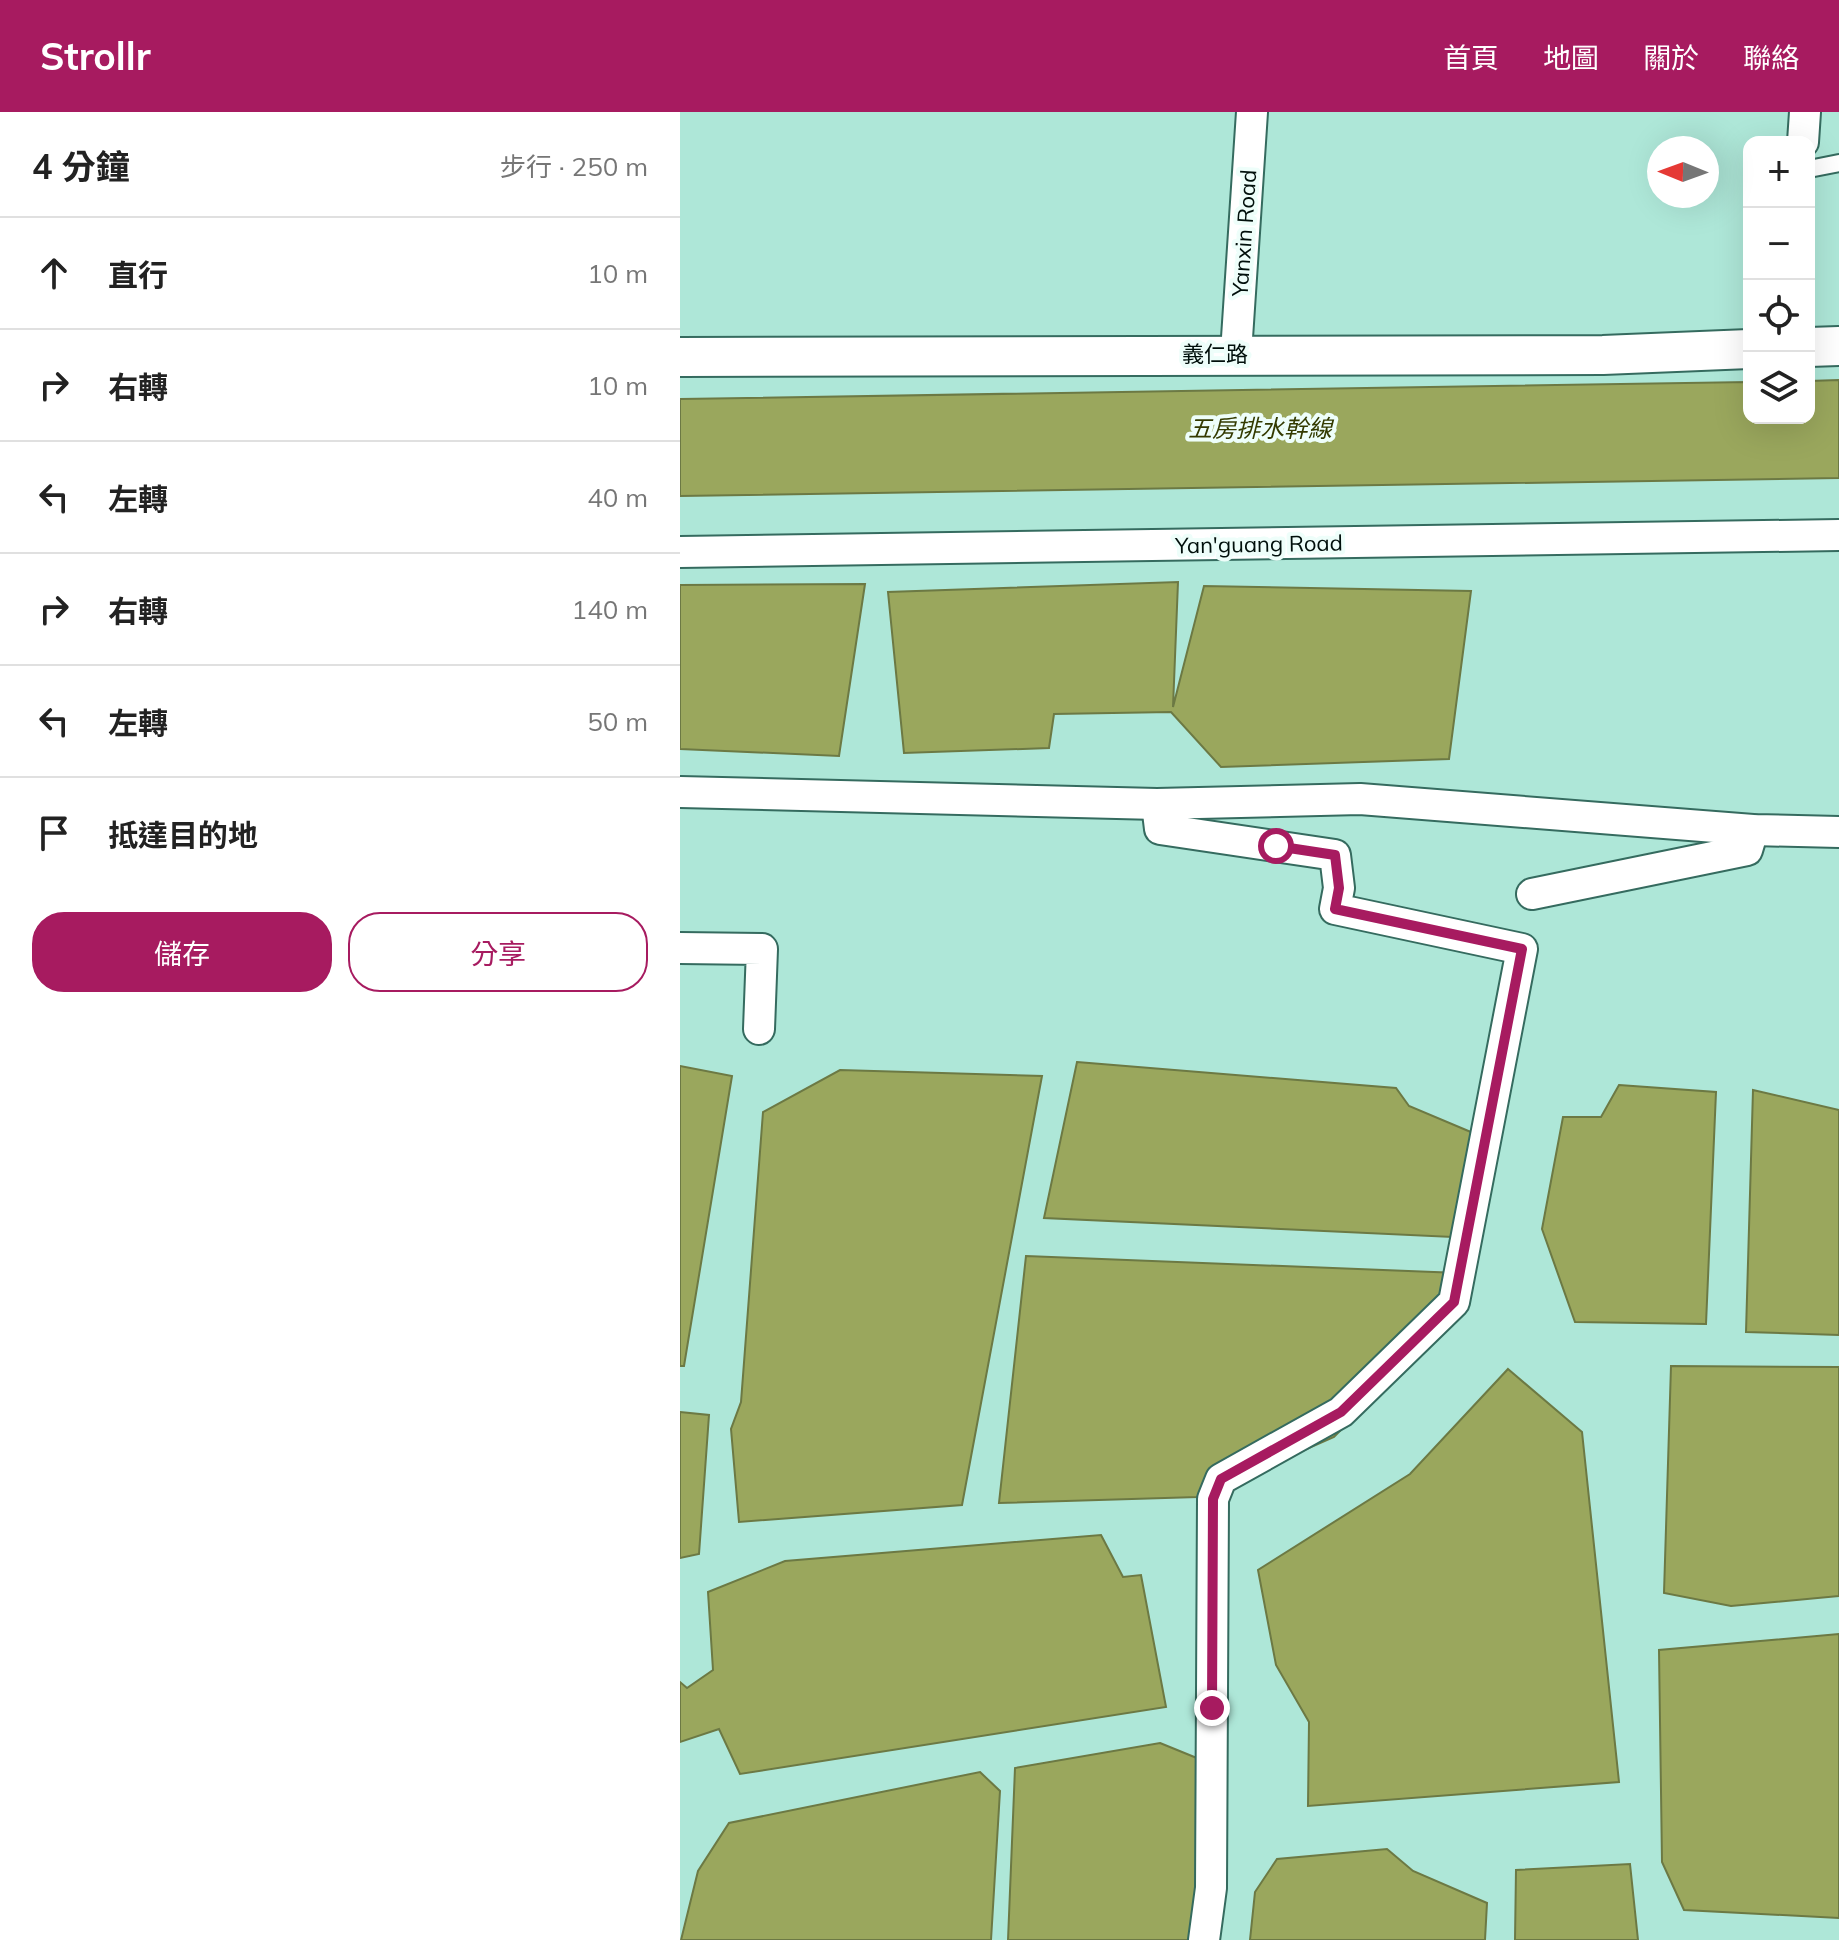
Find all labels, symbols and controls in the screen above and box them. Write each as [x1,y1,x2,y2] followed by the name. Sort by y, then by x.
[40,32,151,80] text: Strollr
[1443,40,1499,75] text: 首頁
[1543,40,1599,75] text: 地圖
[1643,40,1699,75] text: 關於
[1743,40,1799,75] text: 聯絡
[1647,136,1719,208] north arrow
[1743,136,1815,424] map controls
[1743,136,1815,208] button: +
[32,145,130,188] text: 4 分鐘
[500,150,648,183] text: 步行 · 250 m
[1226,169,1262,298] street label: Yanxin Road
[1743,208,1815,280] button: −
[32,251,76,295] icon: ahead
[108,256,168,294] text: 直行
[587,257,648,290] text: 10 m
[1743,280,1815,352] button: locate
[1182,340,1248,368] street label: 義仁路
[1743,352,1815,424] button: layers
[32,363,76,407] icon: right
[108,368,168,406] text: 右轉
[587,369,648,402] text: 10 m
[1188,413,1335,443] water label: 五房排水幹線
[32,475,76,519] icon: left
[108,480,168,518] text: 左轉
[587,481,648,514] text: 40 m
[1174,529,1343,559] street label: Yan'guang Road
[32,587,76,631] icon: right
[108,592,168,630] text: 右轉
[572,593,648,626] text: 140 m
[32,699,76,743] icon: left
[108,704,168,742] text: 左轉
[587,705,648,738] text: 50 m
[32,811,76,855] icon: arrive
[108,816,258,854] text: 抵達目的地
[1258,828,1294,864] route start
[32,912,332,992] button: 儲存
[348,912,648,992] button: 分享
[1194,1690,1230,1726] route end

